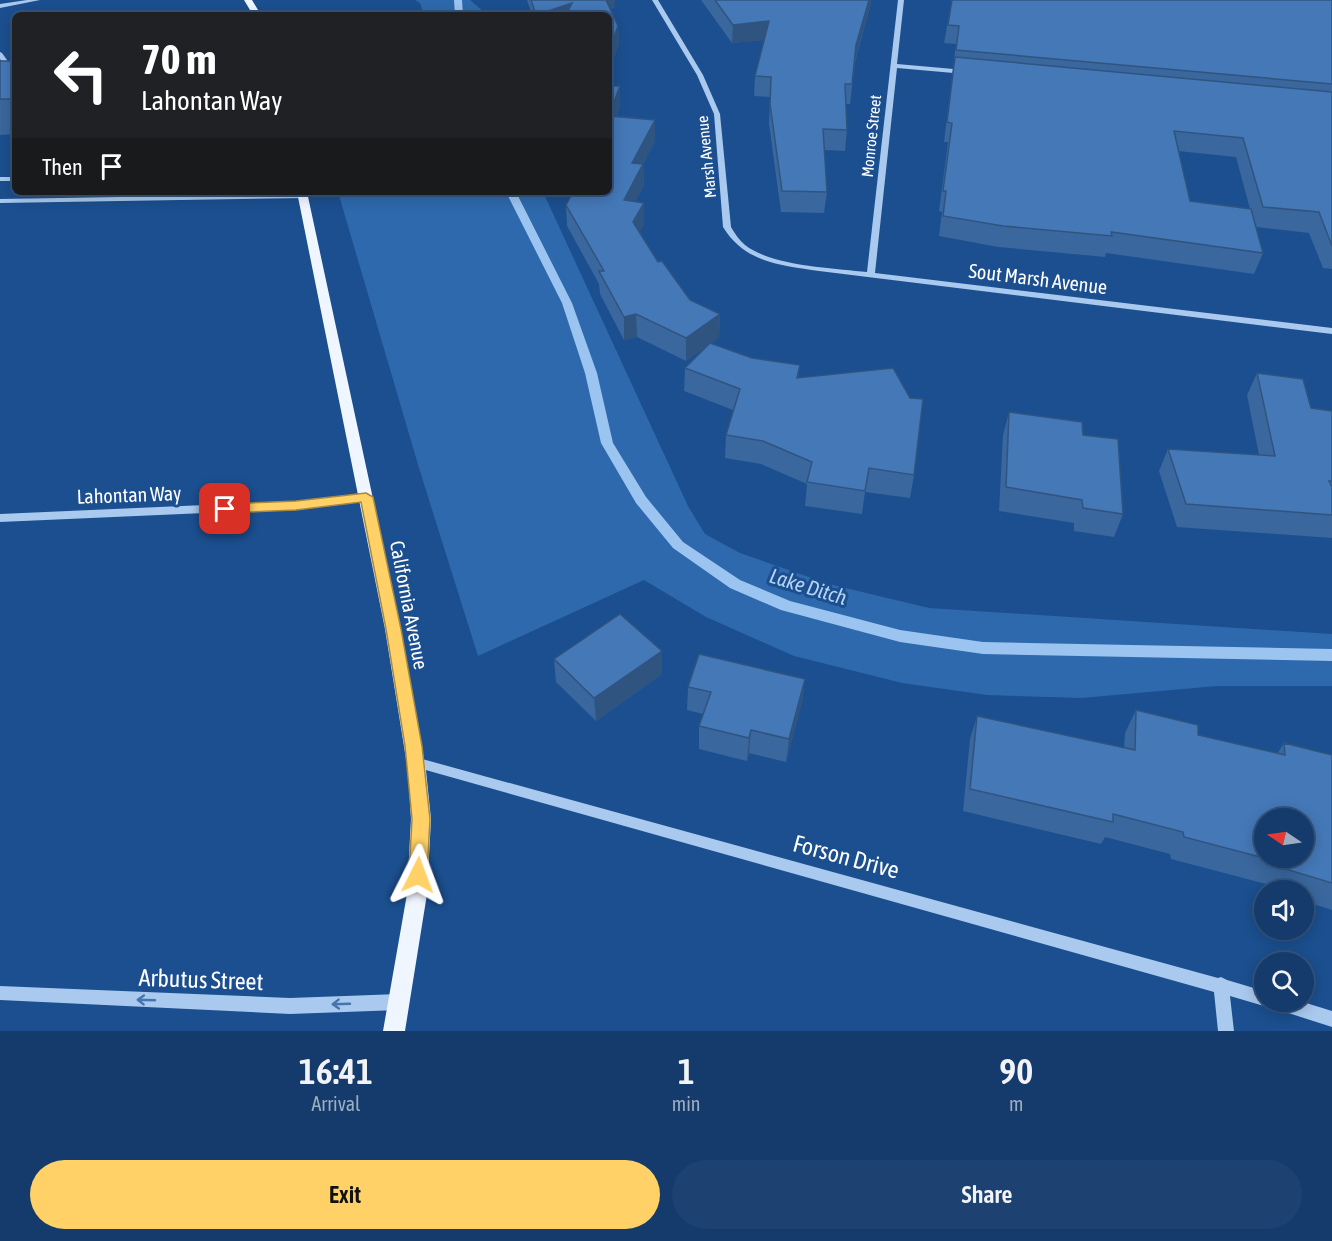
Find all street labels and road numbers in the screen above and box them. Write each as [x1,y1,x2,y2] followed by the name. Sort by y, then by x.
[858,94,884,178] street label: Monroe Street
[693,115,719,199] street label: Marsh Avenue
[967,259,1109,298] street label: Sout Marsh Avenue
[76,481,182,508] street label: Lahontan Way
[386,539,433,671] street label: California Avenue
[790,829,902,884] street label: Forson Drive
[138,964,264,995] street label: Arbutus Street

